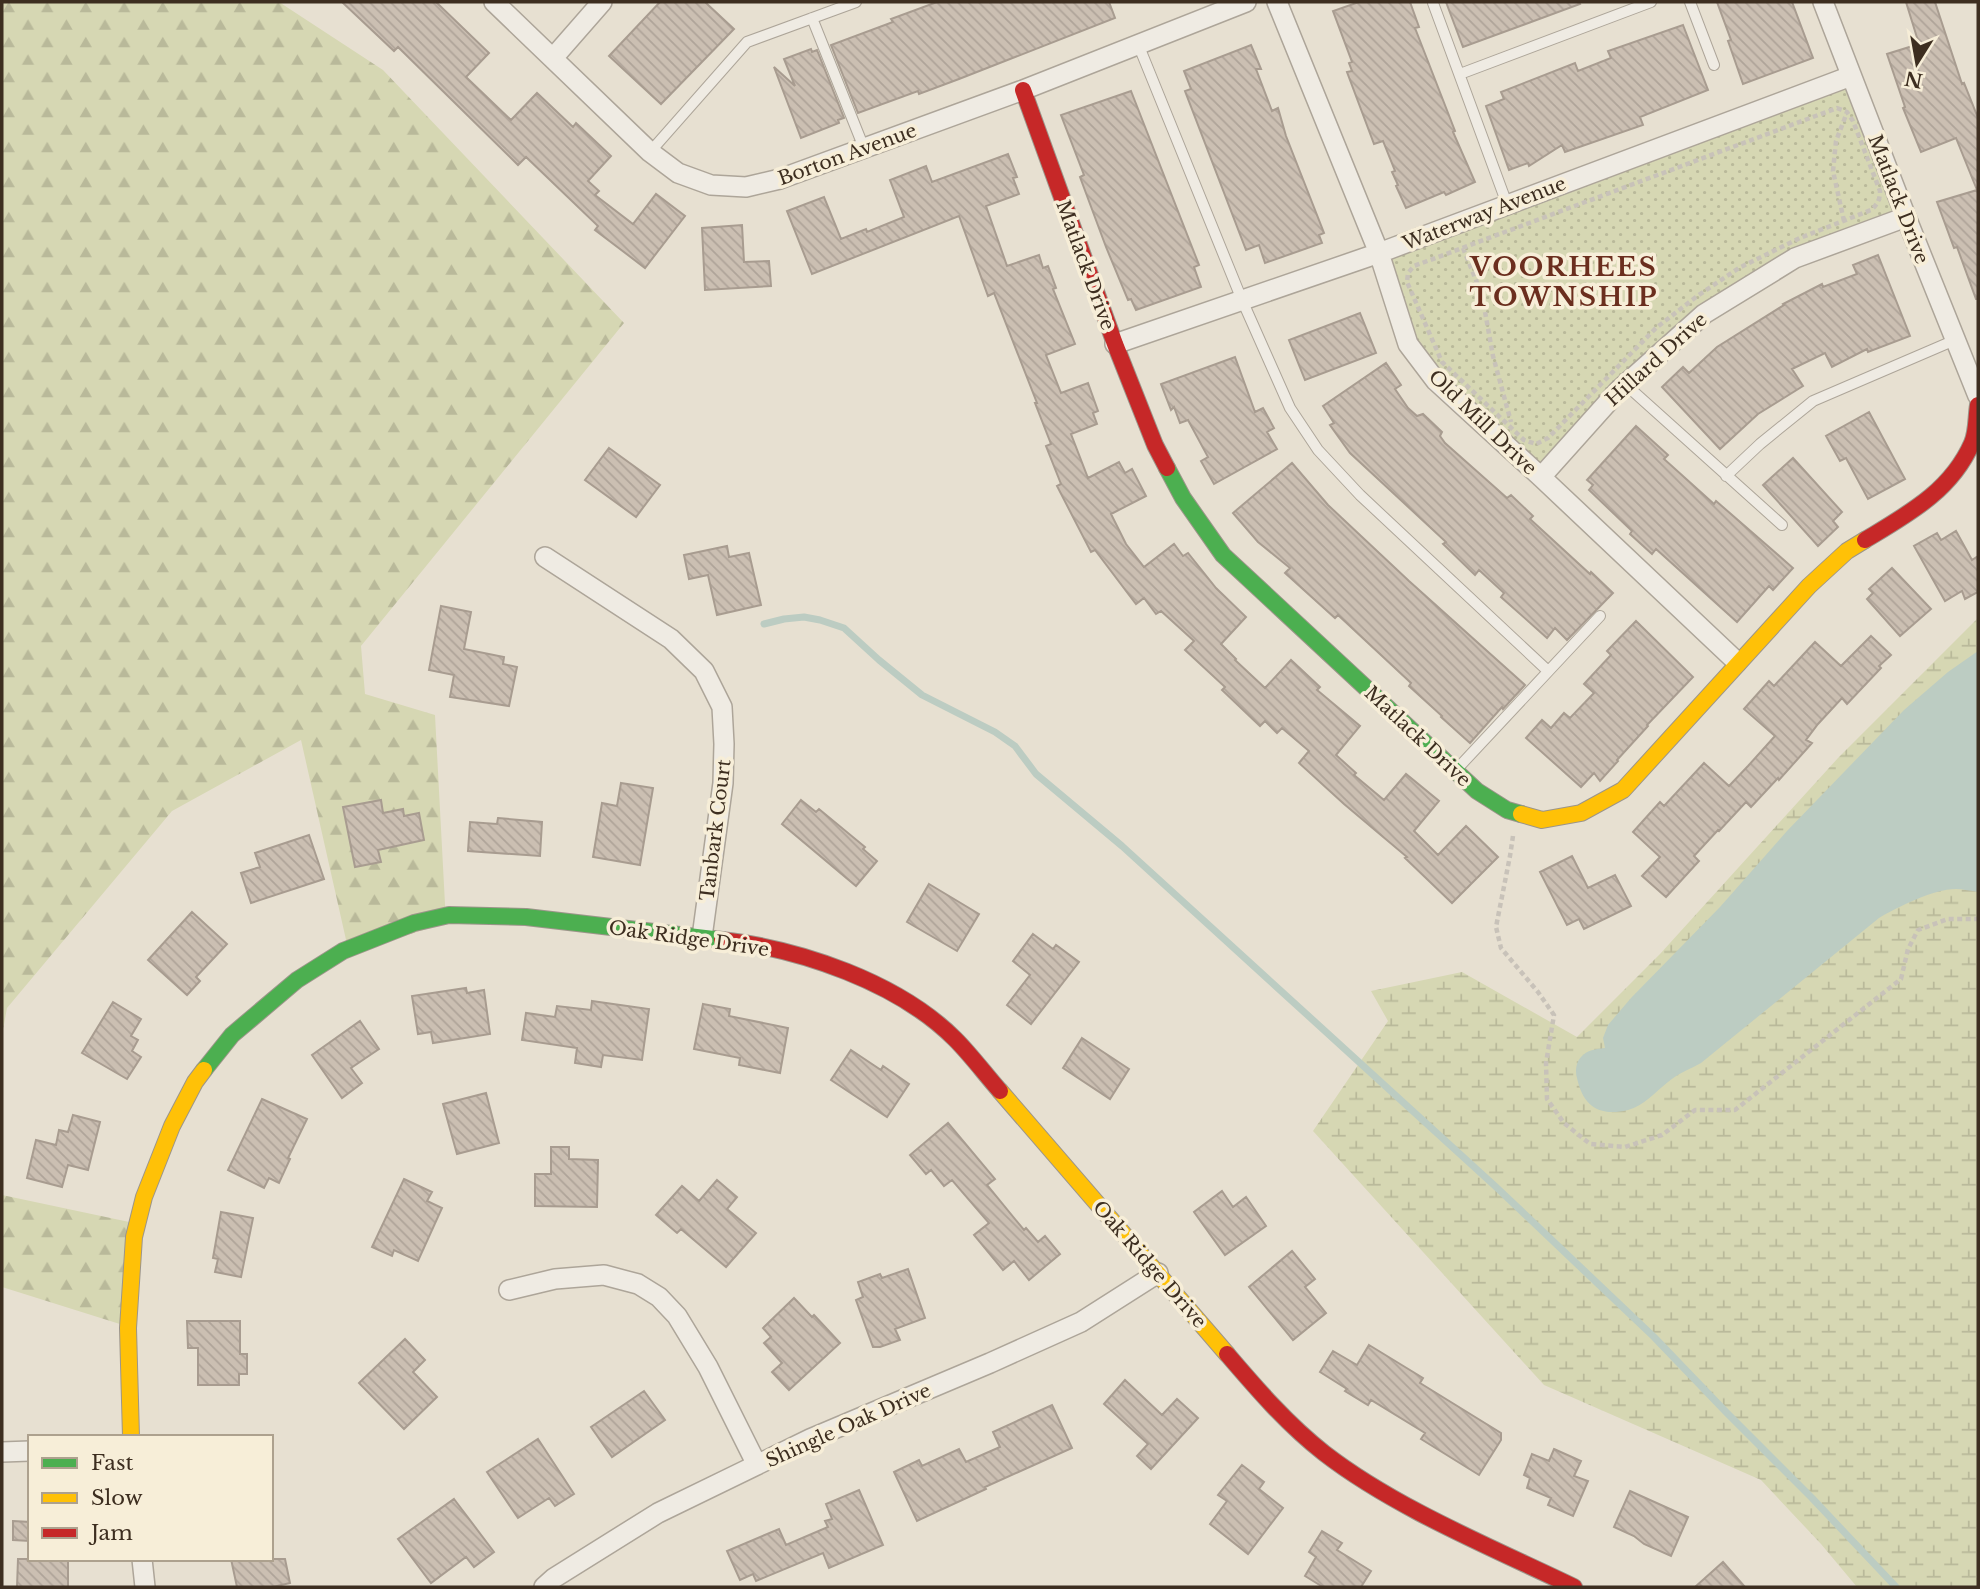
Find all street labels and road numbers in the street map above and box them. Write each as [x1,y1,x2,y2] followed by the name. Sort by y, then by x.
[775,119,920,190] street label: Borton Avenue
[1863,131,1934,267] street label: Matlack Drive
[1398,172,1569,256] street label: Waterway Avenue
[1051,197,1120,333] street label: Matlack Drive
[1601,308,1712,411] street label: Hillard Drive
[1424,365,1542,480] street label: Old Mill Drive
[1360,681,1475,791] street label: Matlack Drive
[695,757,736,902] street label: Tanbark Court
[607,916,770,961] street label: Oak Ridge Drive
[1088,1196,1211,1333] street label: Oak Ridge Drive
[762,1379,934,1472] street label: Shingle Oak Drive

